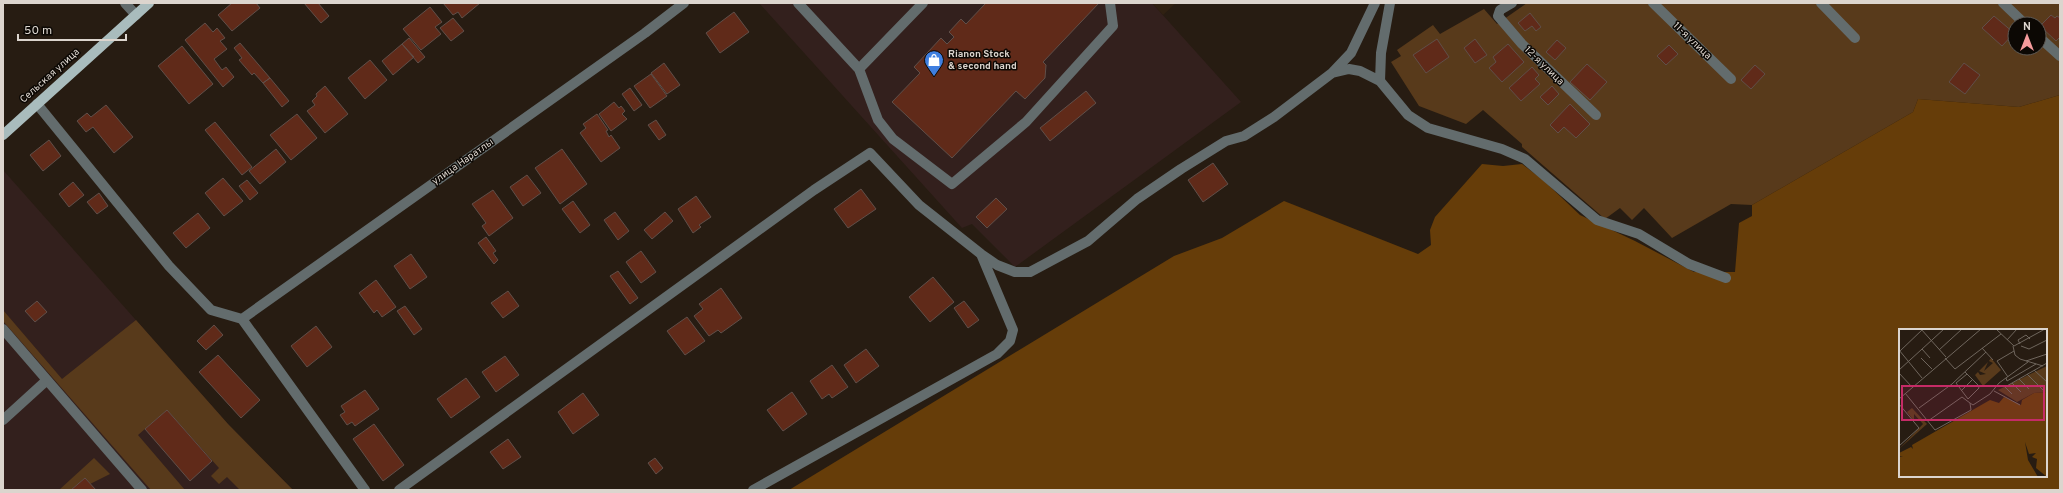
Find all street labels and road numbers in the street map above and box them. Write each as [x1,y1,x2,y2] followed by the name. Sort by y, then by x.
[1670,19,1714,63] street label: 11-я улица
[1521,44,1567,88] street label: 12-я улица
[17,46,83,106] street label: Сельская улица
[430,136,496,188] street label: улица Наратлы

